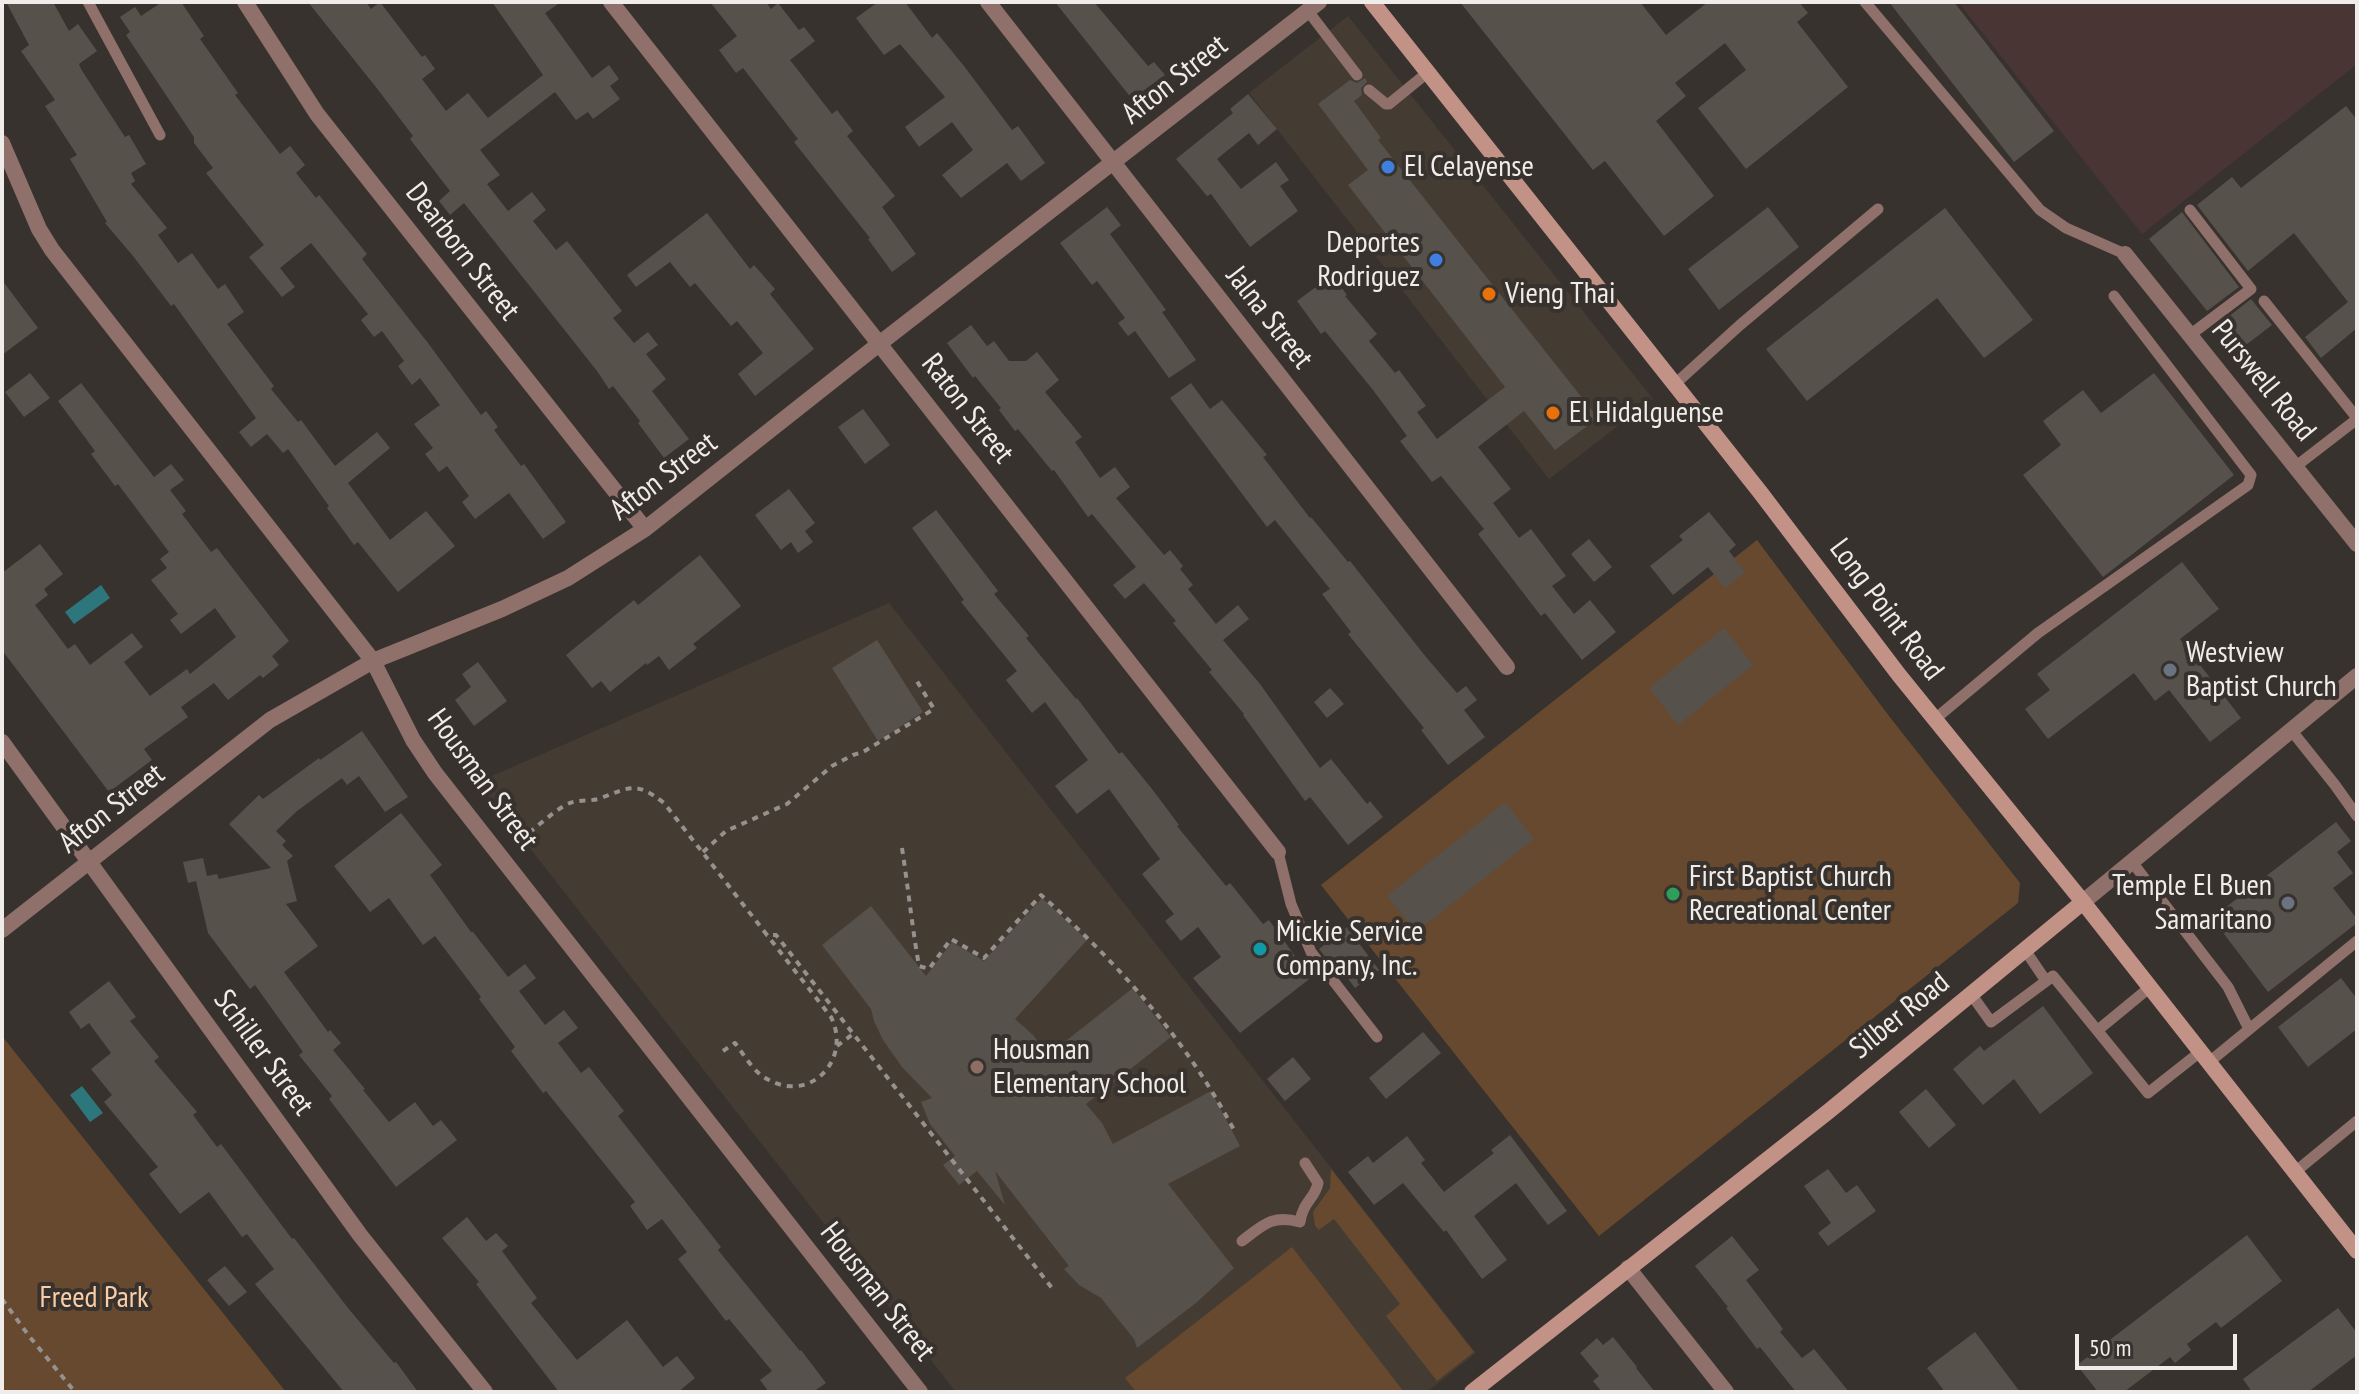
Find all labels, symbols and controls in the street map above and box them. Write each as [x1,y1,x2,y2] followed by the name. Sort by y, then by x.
[1115,28,1235,132] street label: Afton Street
[1404,149,1534,185] place label: El Celayense
[1379,158,1397,176] marker: El Celayense
[397,176,527,328] street label: Dearborn Street
[1317,225,1420,296] place label: Deportes Rodriguez
[1427,251,1445,269] marker: Deportes Rodriguez
[1218,260,1320,376] street label: Jalna Street
[1505,276,1615,312] place label: Vieng Thai
[1480,285,1498,303] marker: Vieng Thai
[2203,313,2323,449] street label: Purswell Road
[913,347,1021,471] street label: Raton Street
[1569,395,1724,431] place label: El Hidalguense
[1544,404,1562,422] marker: El Hidalguense
[604,425,724,529] street label: Afton Street
[1821,532,1951,688] street label: Long Point Road
[2186,635,2337,706] place label: Westview Baptist Church
[2161,661,2179,679] marker: Westview Baptist Church
[419,703,545,857] street label: Housman Street
[52,757,172,861] street label: Afton Street
[1689,859,1892,930] place label: First Baptist Church Recreational Center
[2112,868,2272,938] place label: Temple El Buen Samaritano
[1664,885,1682,903] marker: First Baptist Church Recreational Center
[2279,894,2297,912] marker: Temple El Buen Samaritano
[1276,914,1423,984] place label: Mickie Service Company, Inc.
[1251,940,1269,958] marker: Mickie Service Company, Inc.
[1843,965,1957,1067] street label: Silber Road
[205,983,321,1123] street label: Schiller Street
[993,1032,1186,1102] place label: Housman Elementary School
[968,1058,986,1076] marker: Housman Elementary School
[812,1216,942,1368] street label: Housman Street
[39,1280,149,1316] park label: Freed Park
[2079,1318,2241,1368] scale bar
[2089,1332,2131,1363] text: 50 m

